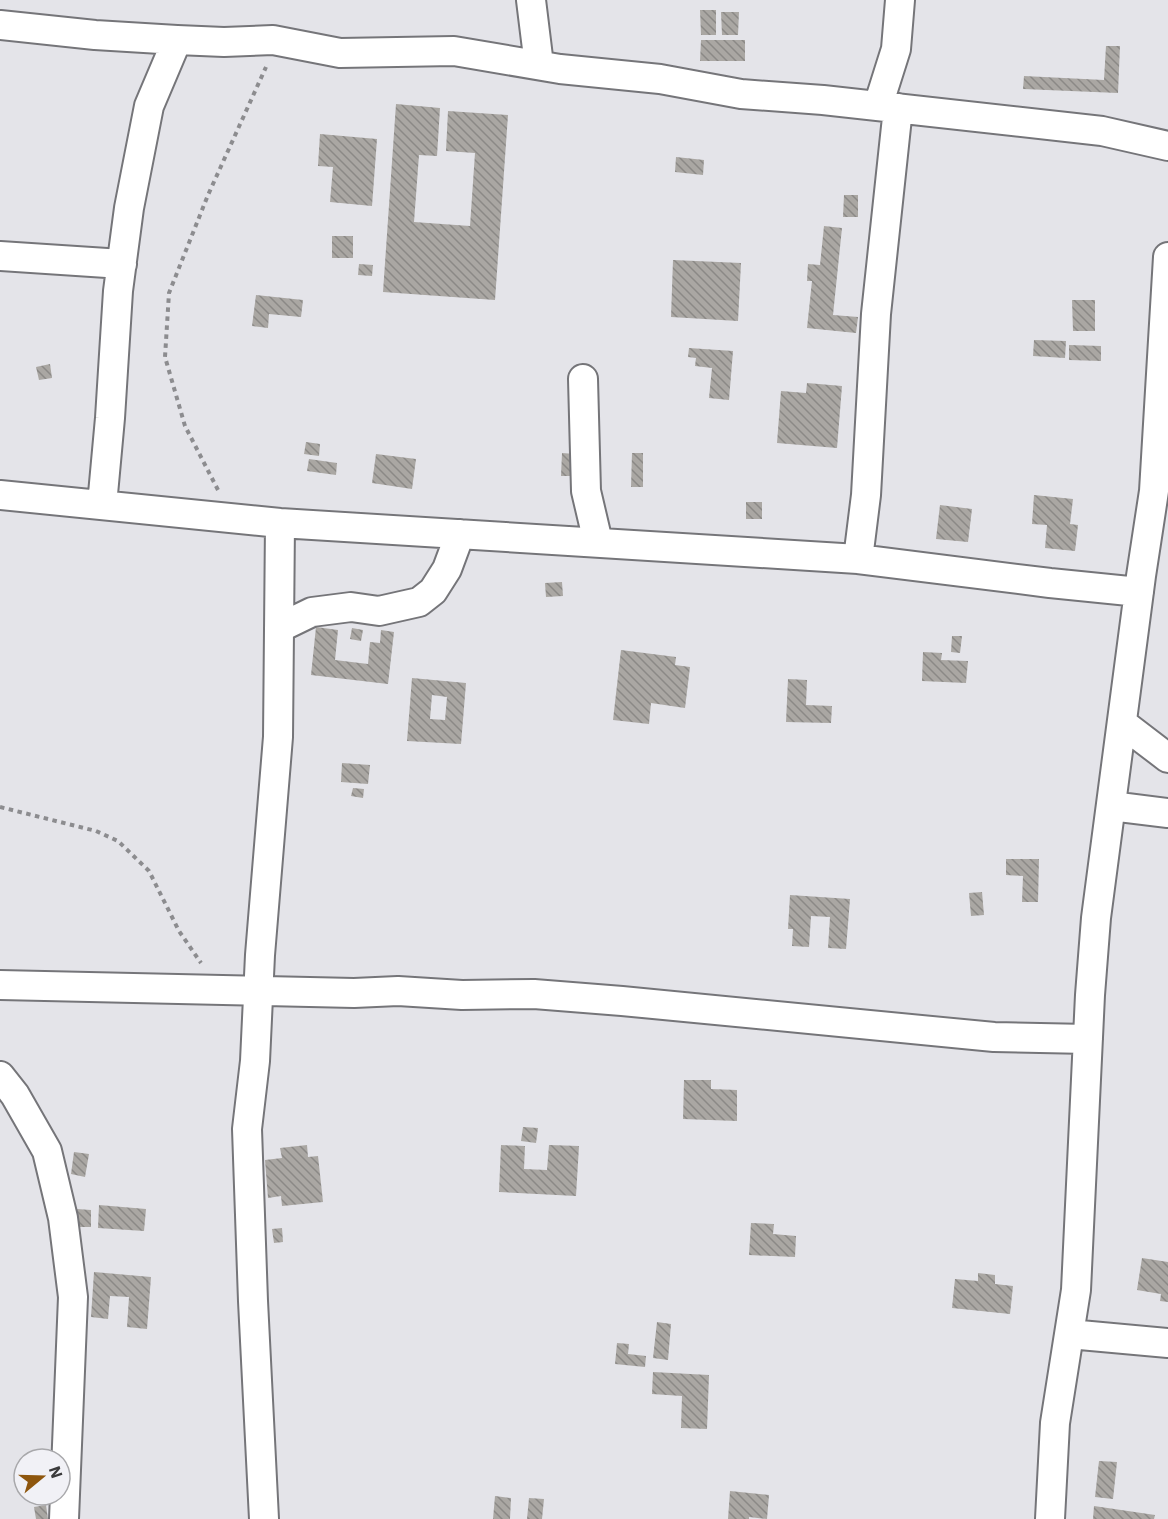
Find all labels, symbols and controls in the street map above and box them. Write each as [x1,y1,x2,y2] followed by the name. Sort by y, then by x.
[12,1447,72,1507] north arrow
[45,1463,68,1481] text: N

